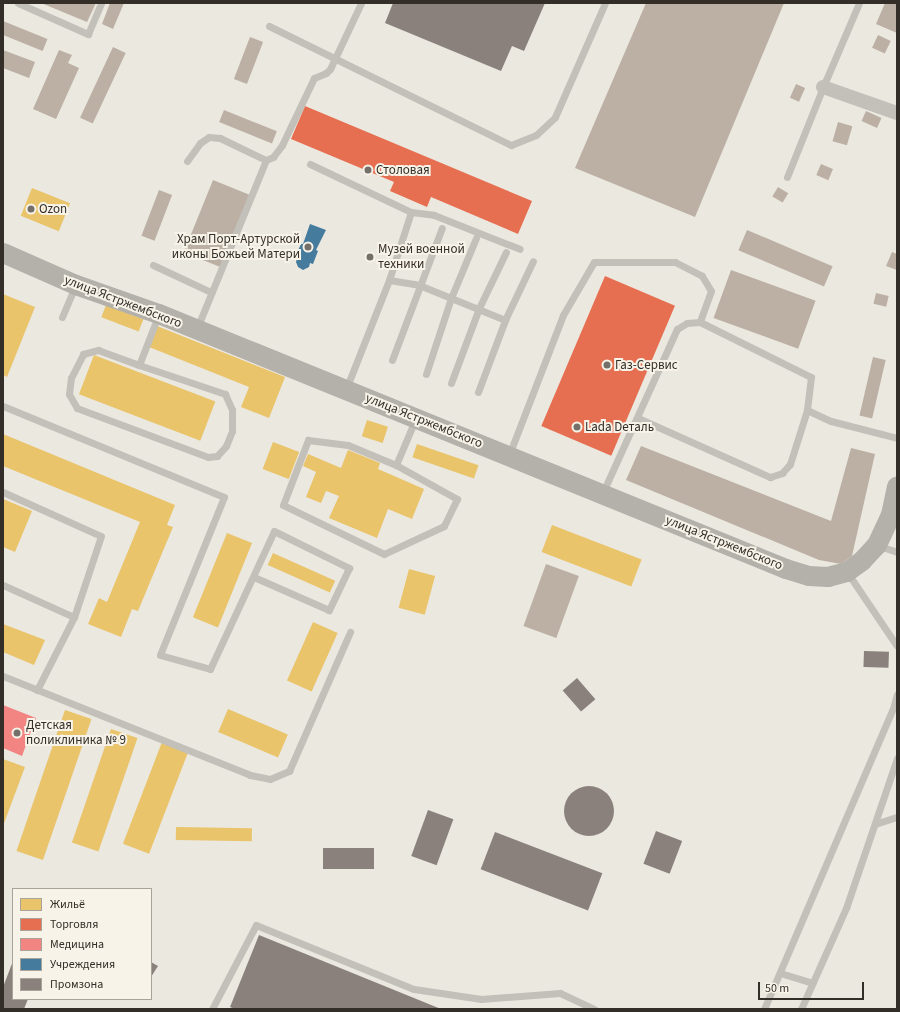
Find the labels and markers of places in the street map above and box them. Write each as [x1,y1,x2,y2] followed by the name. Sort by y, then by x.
[376,162,430,178] place label: Столовая
[363,165,373,175] marker: Столовая
[39,201,67,217] place label: Ozon
[26,204,36,214] marker: Ozon
[172,232,300,263] place label: Храм Порт-Артурской иконы Божьей Матери
[303,242,313,252] marker: Храм Порт-Артурской иконы Божьей Матери
[378,242,465,273] place label: Музей военной техники
[365,252,375,262] marker: Музей военной техники
[615,357,678,373] place label: Газ-Сервис
[602,360,612,370] marker: Газ-Сервис
[585,419,654,435] place label: Lada Dеталь
[572,422,582,432] marker: Lada Dеталь
[26,718,126,749] place label: Детская поликлиника № 9
[11,727,23,739] marker: Детская поликлиника № 9

